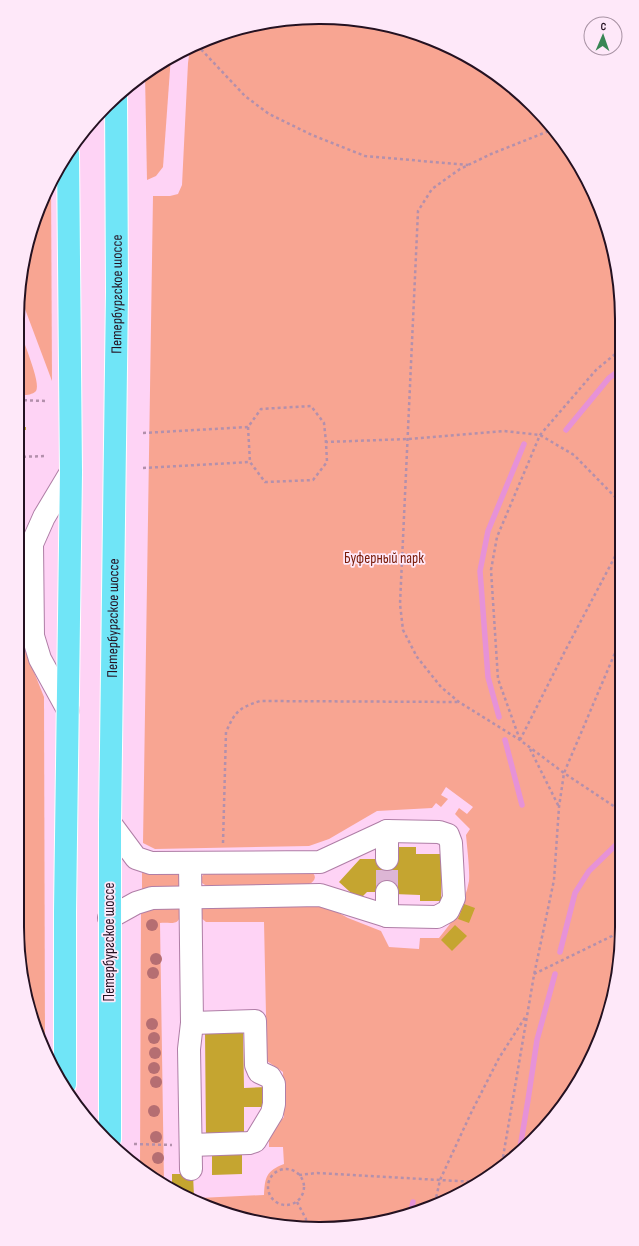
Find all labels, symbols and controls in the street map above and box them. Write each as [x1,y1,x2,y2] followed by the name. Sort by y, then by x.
[583,16,623,56] north arrow
[600,20,607,33] text: С
[107,234,127,354] street label: Петербургское шоссе
[344,549,424,568] park label: Буферный парк
[103,558,123,678] street label: Петербургское шоссе
[100,883,119,1001] street label: Петербургское шоссе

